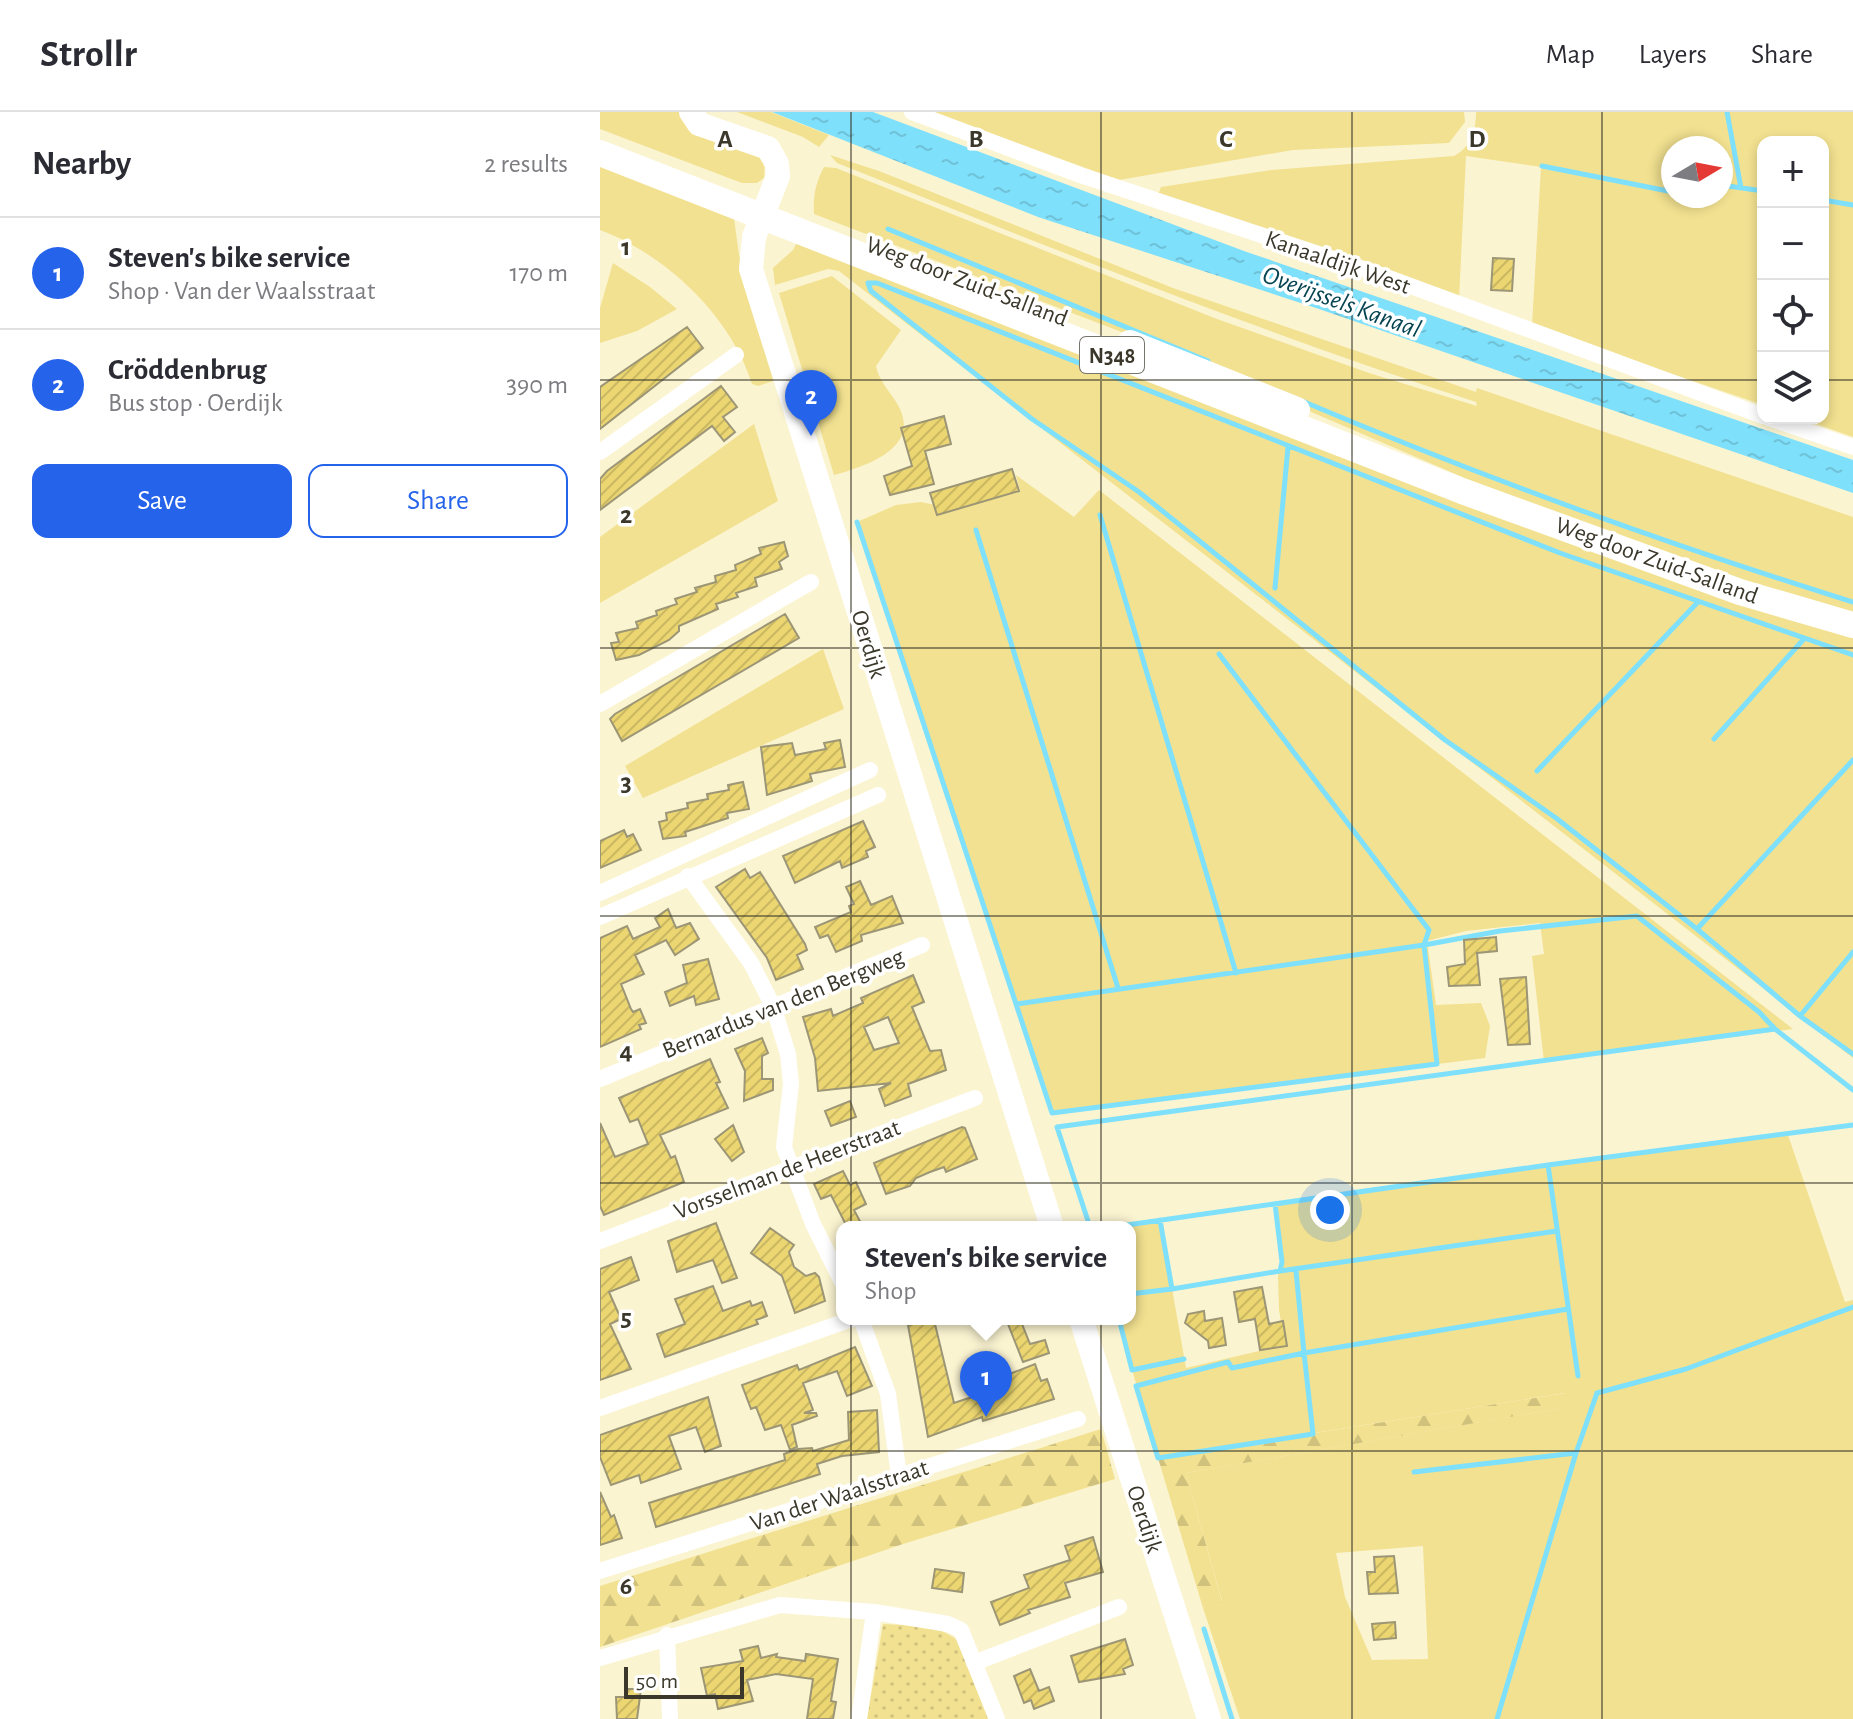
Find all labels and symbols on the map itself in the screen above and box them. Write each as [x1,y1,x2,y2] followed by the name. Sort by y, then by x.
[717,126,733,152] text: A
[968,126,984,152] text: B
[1219,126,1233,152] text: C
[1468,126,1486,152] text: D
[1661,136,1733,208] north arrow
[1262,227,1414,299] street label: Kanaaldijk West
[862,232,1071,331] street label: Weg door Zuid-Salland
[621,234,631,260] text: 1
[1259,261,1424,343] water label: Overijssels Kanaal
[1080,337,1144,373] road number: N348
[785,370,837,436] pin: 2
[620,502,632,528] text: 2
[1552,513,1761,609] street label: Weg door Zuid-Salland
[846,608,890,681] street label: Oerdijk
[620,770,632,796] text: 3
[659,944,908,1063] street label: Bernardus van den Bergweg
[619,1038,633,1064] text: 4
[671,1116,904,1224] street label: Vorsselman de Heerstraat
[1310,1190,1350,1230] your location
[620,1305,632,1331] text: 5
[960,1351,1012,1417] pin: 1
[747,1456,932,1536] street label: Van der Waalsstraat
[1122,1483,1166,1556] street label: Oerdijk
[620,1573,632,1599] text: 6
[624,1663,744,1699] scale bar

